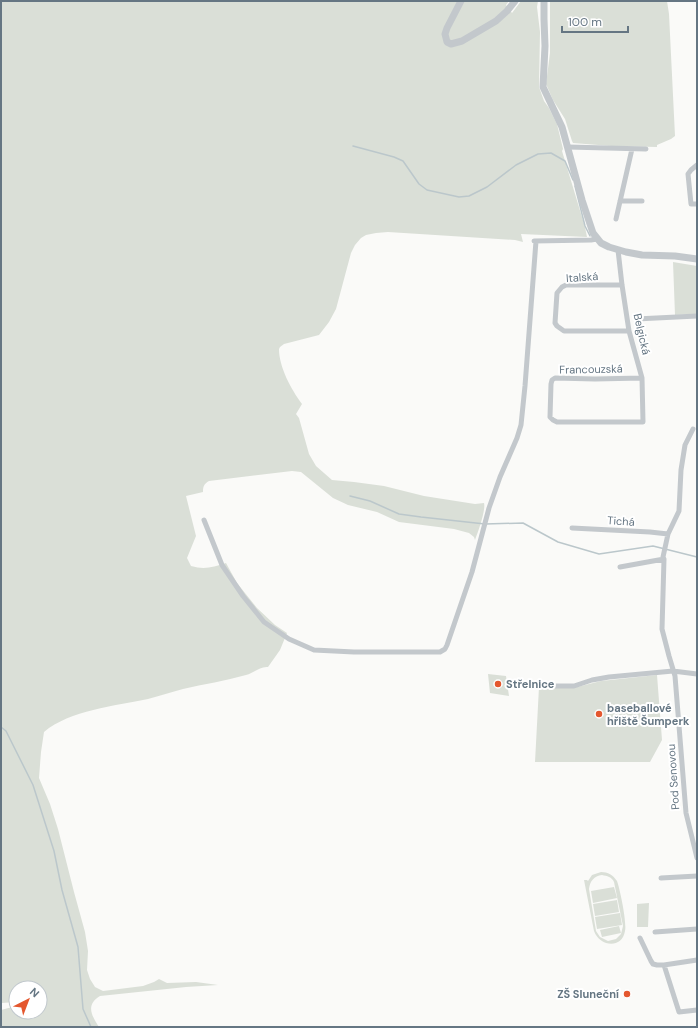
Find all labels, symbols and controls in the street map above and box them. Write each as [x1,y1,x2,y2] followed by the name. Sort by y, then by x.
[562,8,628,34] scale bar
[568,14,602,30] text: 100 m
[565,269,599,285] street label: Italská
[630,312,654,356] street label: Belgická
[559,361,623,377] street label: Francouzská
[607,513,635,529] street label: Tichá
[506,677,555,691] place label: Střelnice
[493,679,503,689] marker: Střelnice
[607,701,690,728] place label: baseballové hřiště Šumperk
[594,709,604,719] marker: baseballové hřiště Šumperk
[664,744,682,810] street label: Pod Senovou
[8,980,48,1020] north arrow
[27,985,42,1000] text: N
[557,987,619,1001] place label: ZŠ Sluneční
[622,989,632,999] marker: ZŠ Sluneční

